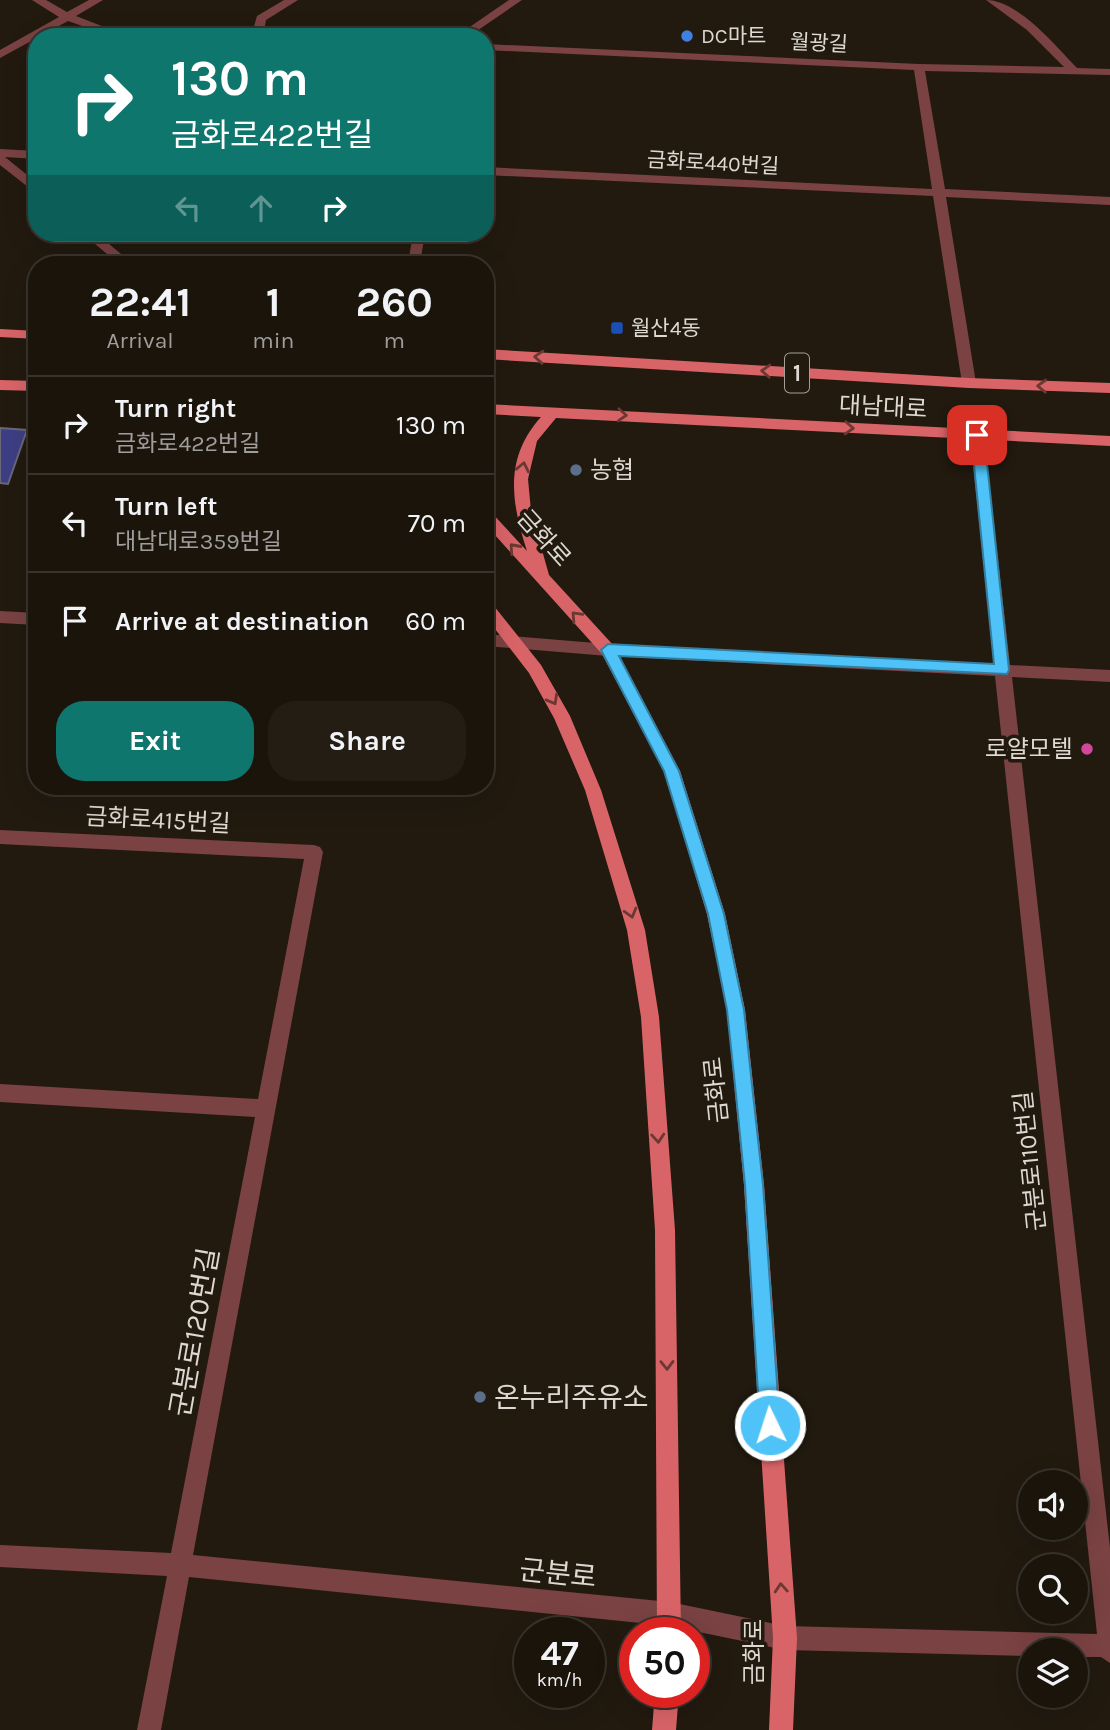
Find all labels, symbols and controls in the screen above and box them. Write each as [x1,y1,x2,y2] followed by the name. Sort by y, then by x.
[701,24,766,48] place label: DC마트
[679,28,695,44] marker: DC마트
[789,29,849,57] street label: 월광길
[171,50,309,107] text: 130 m
[56,56,147,147] icon: right
[171,117,373,154] text: 금화로422번길
[646,148,780,178] street label: 금화로440번길
[169,189,207,227] icon: left
[242,189,280,227] icon: ahead
[315,189,353,227] icon: right
[89,277,191,327] text: 22:41
[266,277,281,327] text: 1
[355,277,433,327] text: 260
[631,316,701,340] place label: 월산4동
[609,320,625,336] marker: 월산4동
[106,327,174,354] text: Arrival
[252,327,294,354] text: min
[383,327,405,354] text: m
[533,350,544,365] one-way arrow
[785,354,809,392] road number: 1
[760,364,771,379] one-way arrow
[1036,378,1047,393] one-way arrow
[838,391,928,423] street label: 대남대로
[115,393,236,424] text: Turn right
[947,405,1007,465] pin
[56,406,94,444] icon: right
[617,407,628,422] one-way arrow
[396,410,466,441] text: 130 m
[958,416,996,454] icon: arrive
[844,420,855,435] one-way arrow
[115,430,260,457] text: 금화로422번길
[590,456,634,484] place label: 농협
[515,461,530,473] one-way arrow
[568,462,584,478] marker: 농협
[115,491,217,522] text: Turn left
[56,504,94,542] icon: left
[511,504,577,572] street label: 금화로
[408,508,466,539] text: 70 m
[115,528,282,555] text: 대남대로359번길
[510,543,523,556] one-way arrow
[56,602,94,640] icon: arrive
[115,606,369,637] text: Arrive at destination
[405,606,466,637] text: 60 m
[572,611,585,624] one-way arrow
[545,692,558,705] one-way arrow
[56,701,254,781] button: Exit
[268,701,466,781] button: Share
[985,735,1073,763] place label: 로얄모텔
[1079,741,1095,757] marker: 로얄모텔
[85,802,231,838] street label: 금화로415번길
[623,907,637,919] one-way arrow
[699,1056,733,1124] street label: 금화로
[1009,1090,1051,1232] street label: 군분로110번길
[650,1133,665,1144] one-way arrow
[163,1245,226,1419] street label: 군분로120번길
[659,1360,674,1371] one-way arrow
[494,1381,649,1414] place label: 온누리주유소
[733,1388,807,1462] position arrow
[472,1389,488,1405] marker: 온누리주유소
[1018,1470,1088,1708] map controls
[1018,1470,1088,1540] button: sound
[518,1553,598,1594] street label: 군분로
[1018,1554,1088,1624] button: search
[774,1583,789,1594] one-way arrow
[619,1617,710,1708] speed limit sign: 50
[740,1619,768,1685] street label: 금화로
[540,1633,579,1674] text: 47
[1018,1638,1088,1708] button: layers
[537,1669,582,1691] text: km/h

